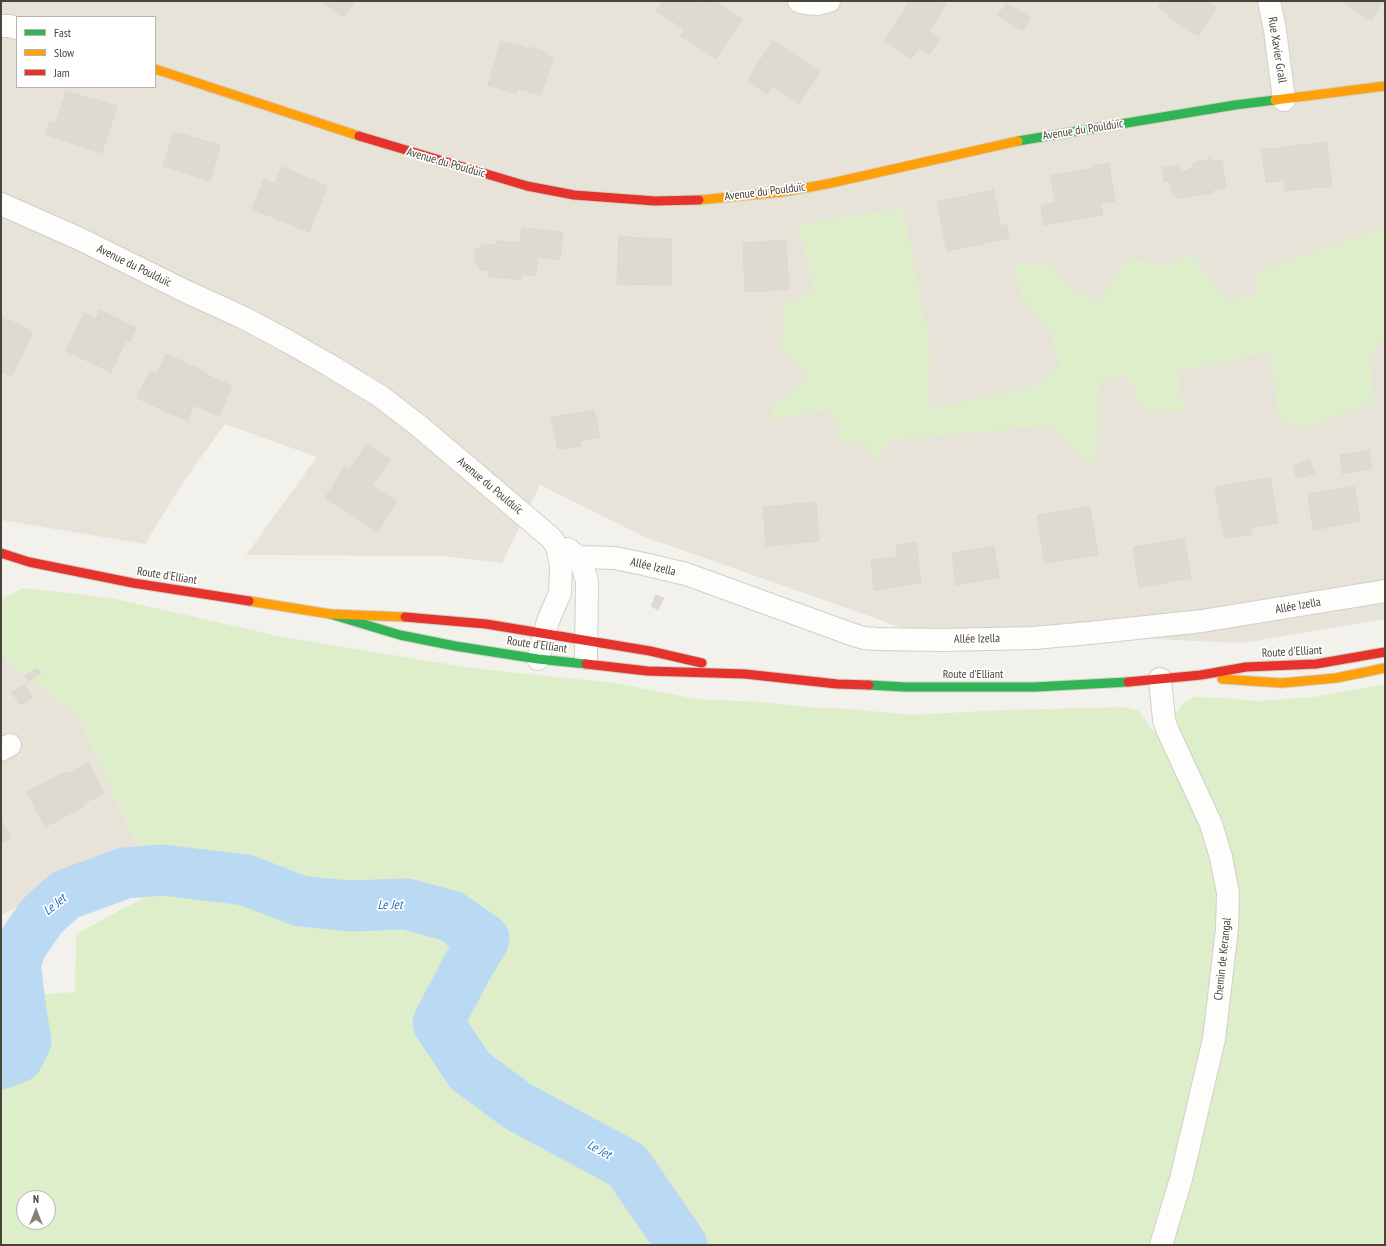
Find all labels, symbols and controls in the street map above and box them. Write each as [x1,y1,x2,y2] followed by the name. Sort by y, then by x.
[16,16,156,88] legend
[1265,16,1289,84] street label: Rue Xavier Grall
[54,25,71,40] text: Fast
[54,45,74,60] text: Slow
[54,65,70,80] text: Jam
[1042,117,1124,143] street label: Avenue du Poulduïc
[405,145,487,181] street label: Avenue du Poulduïc
[724,180,806,204] street label: Avenue du Poulduïc
[94,242,174,290] street label: Avenue du Poulduïc
[454,454,526,518] street label: Avenue du Poulduïc
[629,555,677,579] street label: Allée Izella
[136,564,198,588] street label: Route d'Elliant
[1274,595,1322,617] street label: Allée Izella
[954,631,1000,647] street label: Allée Izella
[506,634,568,656] street label: Route d'Elliant
[1261,643,1323,661] street label: Route d'Elliant
[943,668,1003,682] street label: Route d'Elliant
[40,891,70,919] water label: Le Jet
[377,897,403,913] water label: Le Jet
[1211,917,1235,1001] street label: Chemin de Kerangal
[584,1137,614,1163] water label: Le Jet
[16,1190,56,1230] north arrow
[33,1192,39,1206] text: N

